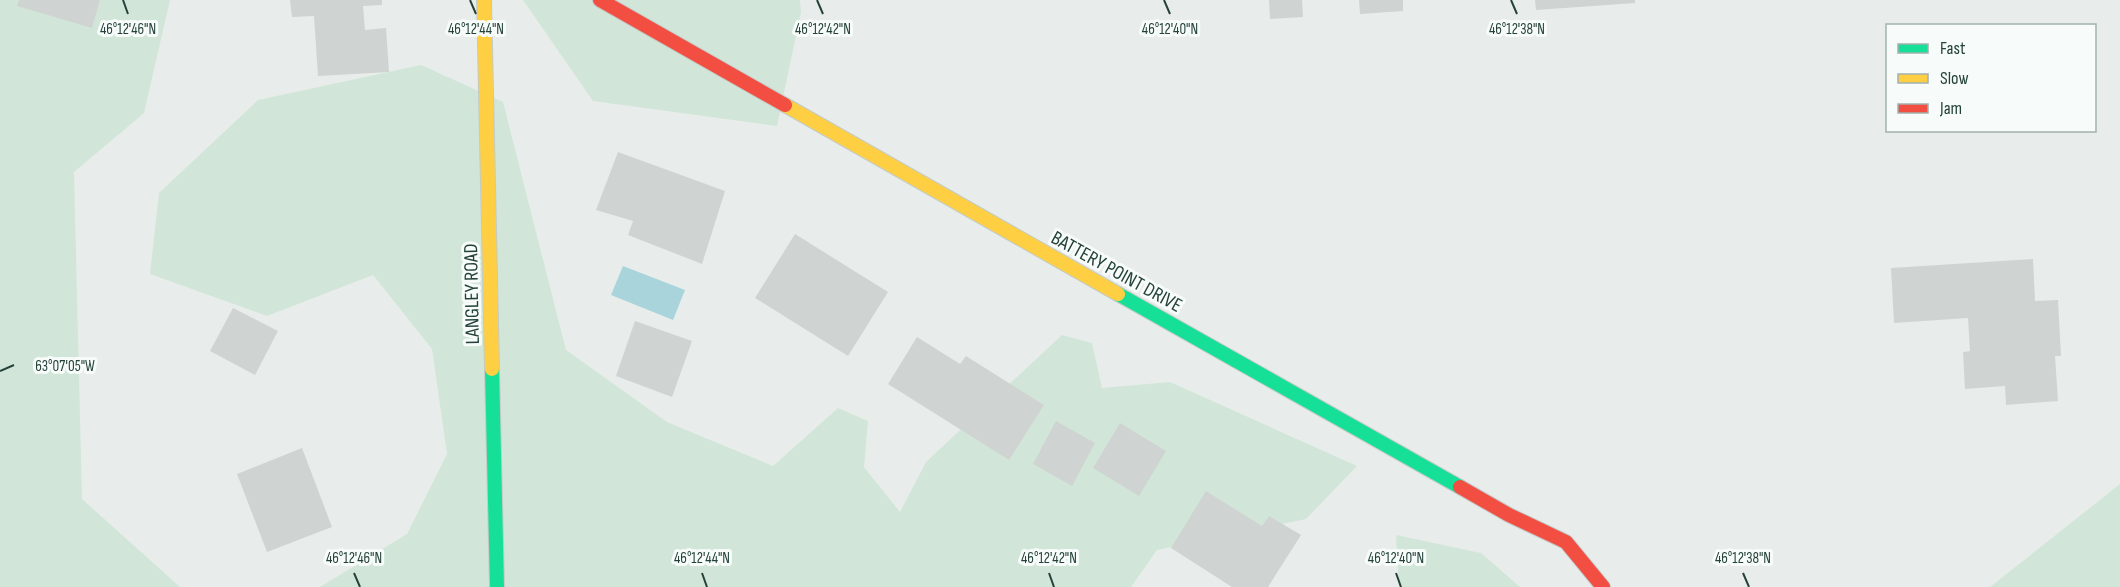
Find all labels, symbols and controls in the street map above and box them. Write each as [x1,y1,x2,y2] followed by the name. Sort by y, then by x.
[100,20,156,39] text: 46°12'46"N
[448,20,504,39] text: 46°12'44"N
[795,20,851,39] text: 46°12'42"N
[1142,20,1198,39] text: 46°12'40"N
[1489,20,1545,39] text: 46°12'38"N
[1886,24,2096,132] legend
[1940,38,1966,59] text: Fast
[1940,68,1969,89] text: Slow
[1939,98,1962,119] text: Jam
[1047,226,1186,318] street label: BATTERY POINT DRIVE
[459,243,485,345] street label: LANGLEY ROAD
[35,357,95,376] text: 63°07'05"W
[326,549,382,568] text: 46°12'46"N
[674,549,730,568] text: 46°12'44"N
[1021,549,1077,568] text: 46°12'42"N
[1368,549,1424,568] text: 46°12'40"N
[1715,549,1771,568] text: 46°12'38"N

